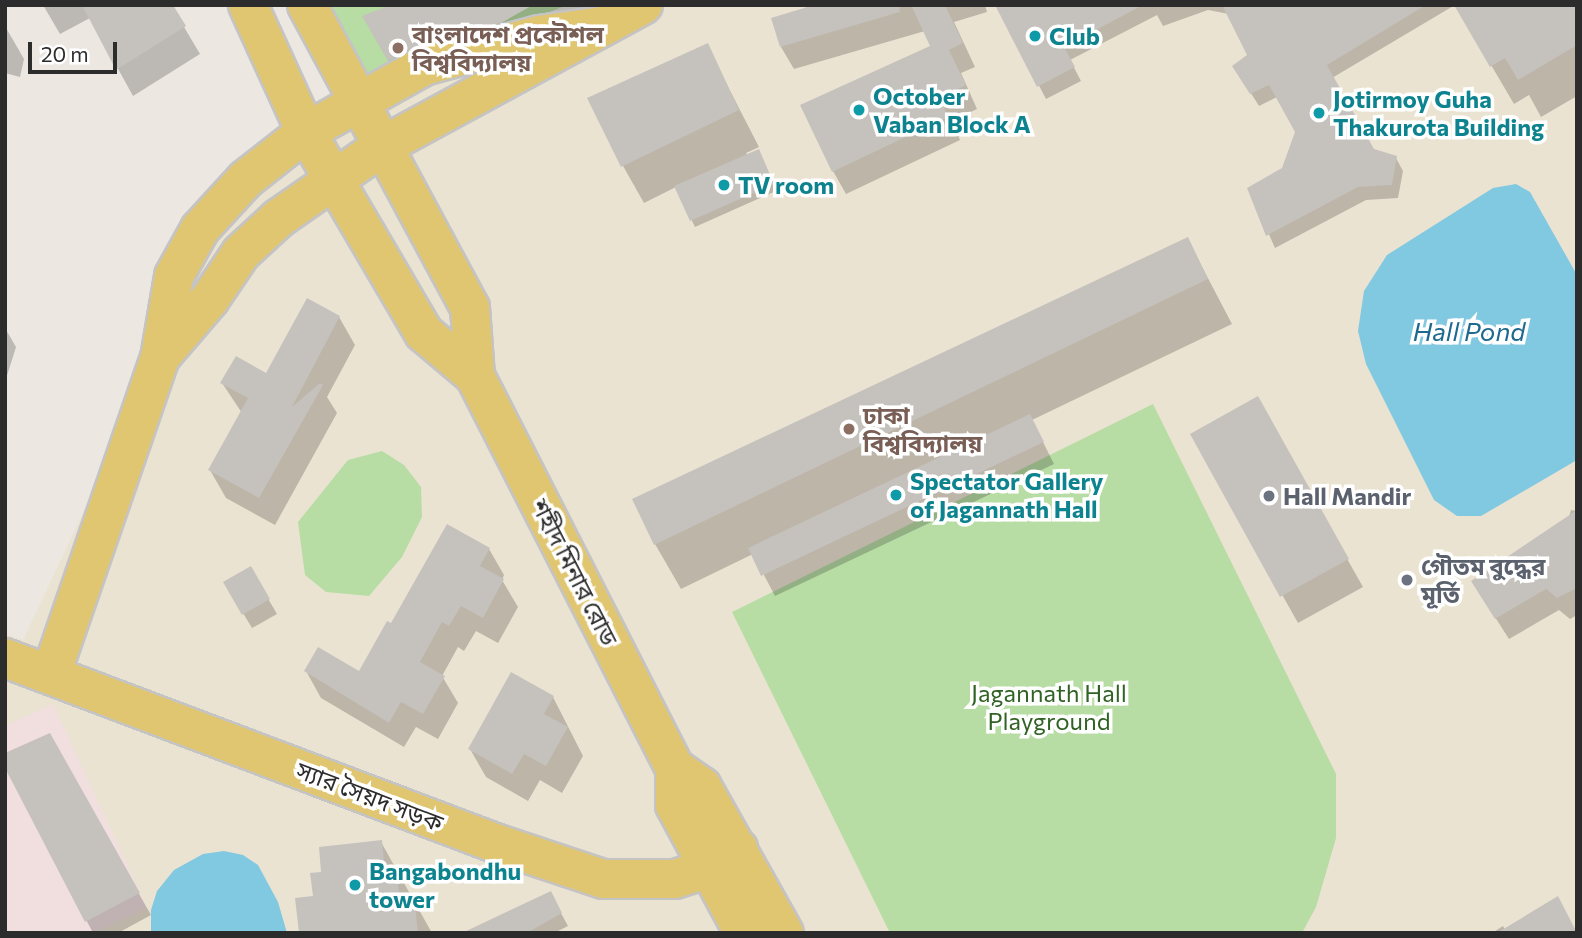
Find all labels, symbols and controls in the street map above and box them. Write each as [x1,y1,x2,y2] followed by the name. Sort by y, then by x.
[412,20,604,76] place label: বাংলাদেশ প্রকৌশল বিশ্ববিদ্যালয়
[1049,22,1100,50] place label: Club
[32,28,121,72] scale bar
[1027,28,1043,44] marker: Club
[390,40,406,56] marker: বাংলাদেশ প্রকৌশল বিশ্ববিদ্যালয়
[41,41,89,66] text: 20 m
[873,82,1031,138] place label: October Vaban Block A
[1333,85,1544,141] place label: Jotirmoy Guha Thakurota Building
[851,102,867,118] marker: October Vaban Block A
[1311,105,1327,121] marker: Jotirmoy Guha Thakurota Building
[738,171,834,199] place label: TV room
[716,177,732,193] marker: TV room
[1413,315,1525,347] water label: Hall Pond
[863,401,982,457] place label: ঢাকা বিশ্ববিদ্যালয়
[841,421,857,437] marker: ঢাকা বিশ্ববিদ্যালয়
[910,467,1103,523] place label: Spectator Gallery of Jagannath Hall
[1283,482,1411,510] place label: Hall Mandir
[888,487,904,503] marker: Spectator Gallery of Jagannath Hall
[1261,488,1277,504] marker: Hall Mandir
[526,494,624,650] street label: শহীদ মিনার রোড
[1421,552,1545,608] place label: গৌতম বুদ্ধের মূর্তি
[1399,572,1415,588] marker: গৌতম বুদ্ধের মূর্তি
[971,679,1127,735] park label: Jagannath Hall Playground
[293,755,447,837] street label: স্যার সৈয়দ সড়ক
[369,857,521,913] place label: Bangabondhu tower
[347,877,363,893] marker: Bangabondhu tower

